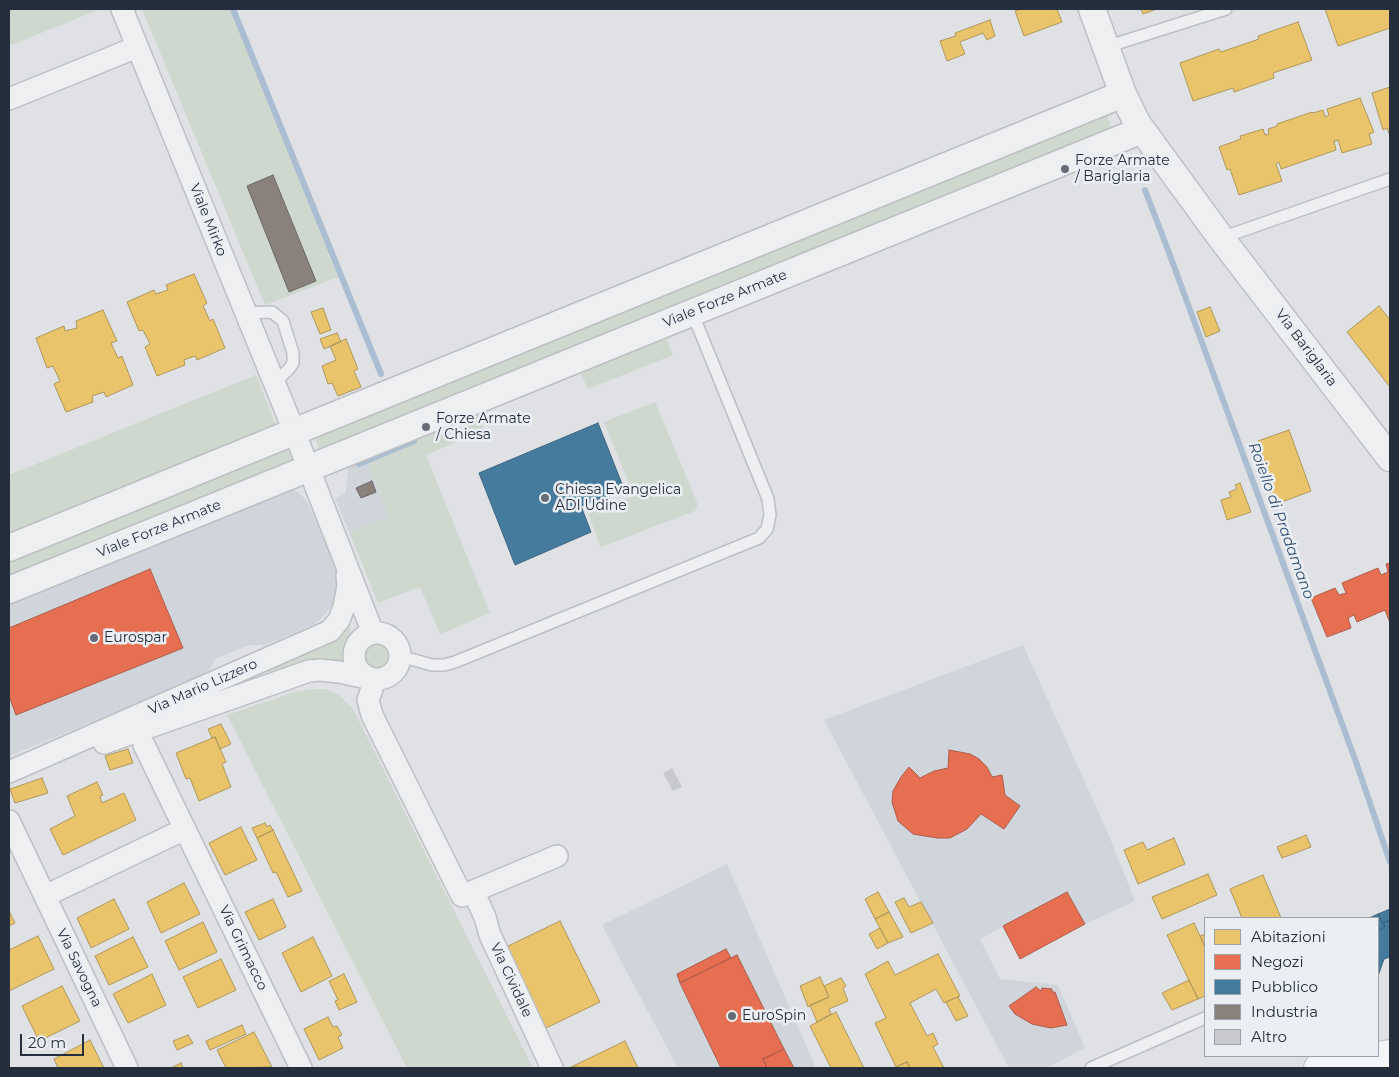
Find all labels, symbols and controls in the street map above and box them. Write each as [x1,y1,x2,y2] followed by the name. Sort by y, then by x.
[1075,153,1170,186] place label: Forze Armate / Bariglaria
[1059,163,1071,175] marker: Forze Armate / Bariglaria
[186,181,230,259] street label: Viale Mirko
[661,266,789,332] street label: Viale Forze Armate
[1271,306,1341,390] street label: Via Bariglaria
[436,411,531,444] place label: Forze Armate / Chiesa
[420,421,432,433] marker: Forze Armate / Chiesa
[1244,440,1318,602] water label: Roiello di Pradamano
[555,482,681,514] place label: Chiesa Evangelica ADI Udine
[539,492,551,504] marker: Chiesa Evangelica ADI Udine
[95,496,223,562] street label: Viale Forze Armate
[104,630,167,646] place label: Eurospar
[88,632,100,644] marker: Eurospar
[146,655,260,719] street label: Via Mario Lizzero
[215,903,271,993] street label: Via Grimacco
[1204,917,1379,1057] legend
[53,926,105,1010] street label: Via Savogna
[1251,927,1326,946] text: Abitazioni
[486,940,536,1020] street label: Via Cividale
[1251,952,1304,971] text: Negozi
[1251,977,1318,996] text: Pubblico
[1251,1002,1318,1021] text: Industria
[742,1008,806,1024] place label: EuroSpin
[726,1010,738,1022] marker: EuroSpin
[22,1024,86,1056] scale bar
[1251,1027,1287,1046] text: Altro
[28,1033,66,1052] text: 20 m

